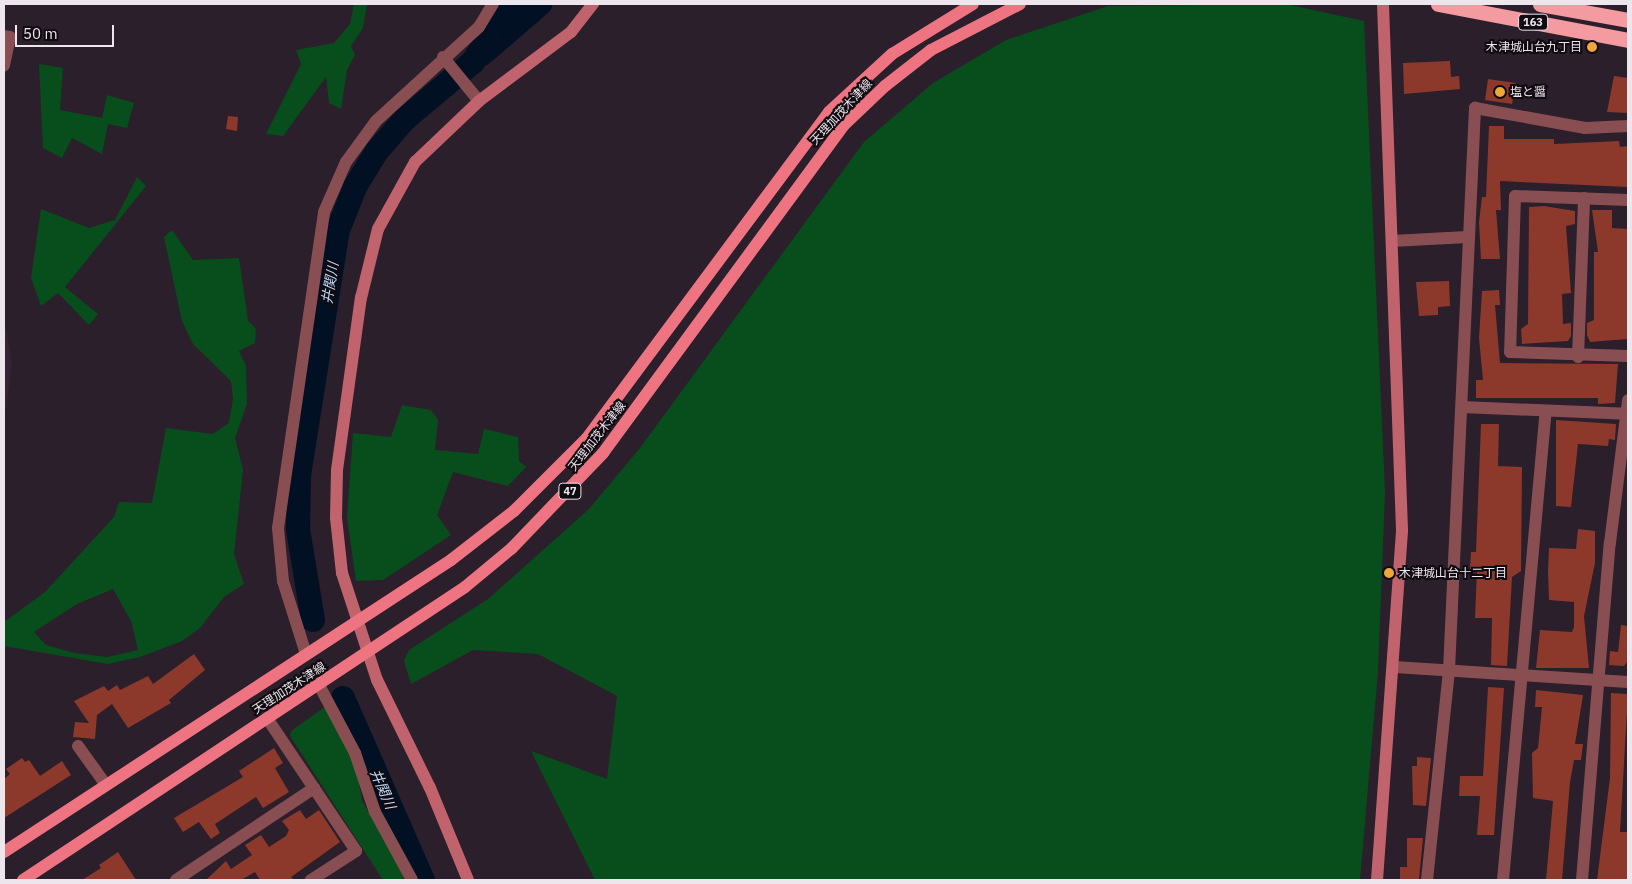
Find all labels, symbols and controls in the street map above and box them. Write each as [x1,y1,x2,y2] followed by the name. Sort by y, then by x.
[1518,14,1548,31] road number: 163
[18,15,116,47] scale bar
[23,24,58,43] text: 50 m
[1486,40,1582,54] place label: 木津城山台九丁目
[1586,41,1598,53] marker: 木津城山台九丁目
[807,76,875,148] street label: 天理加茂木津線
[1510,85,1546,99] place label: 塩と醤
[1494,86,1506,98] marker: 塩と醤
[318,261,342,305] water label: 井関川
[565,398,629,474] street label: 天理加茂木津線
[558,482,582,500] road number: 47
[1399,566,1507,580] place label: 木津城山台十二丁目
[1383,567,1395,579] marker: 木津城山台十二丁目
[250,659,328,717] street label: 天理加茂木津線
[367,766,399,812] water label: 井関川

